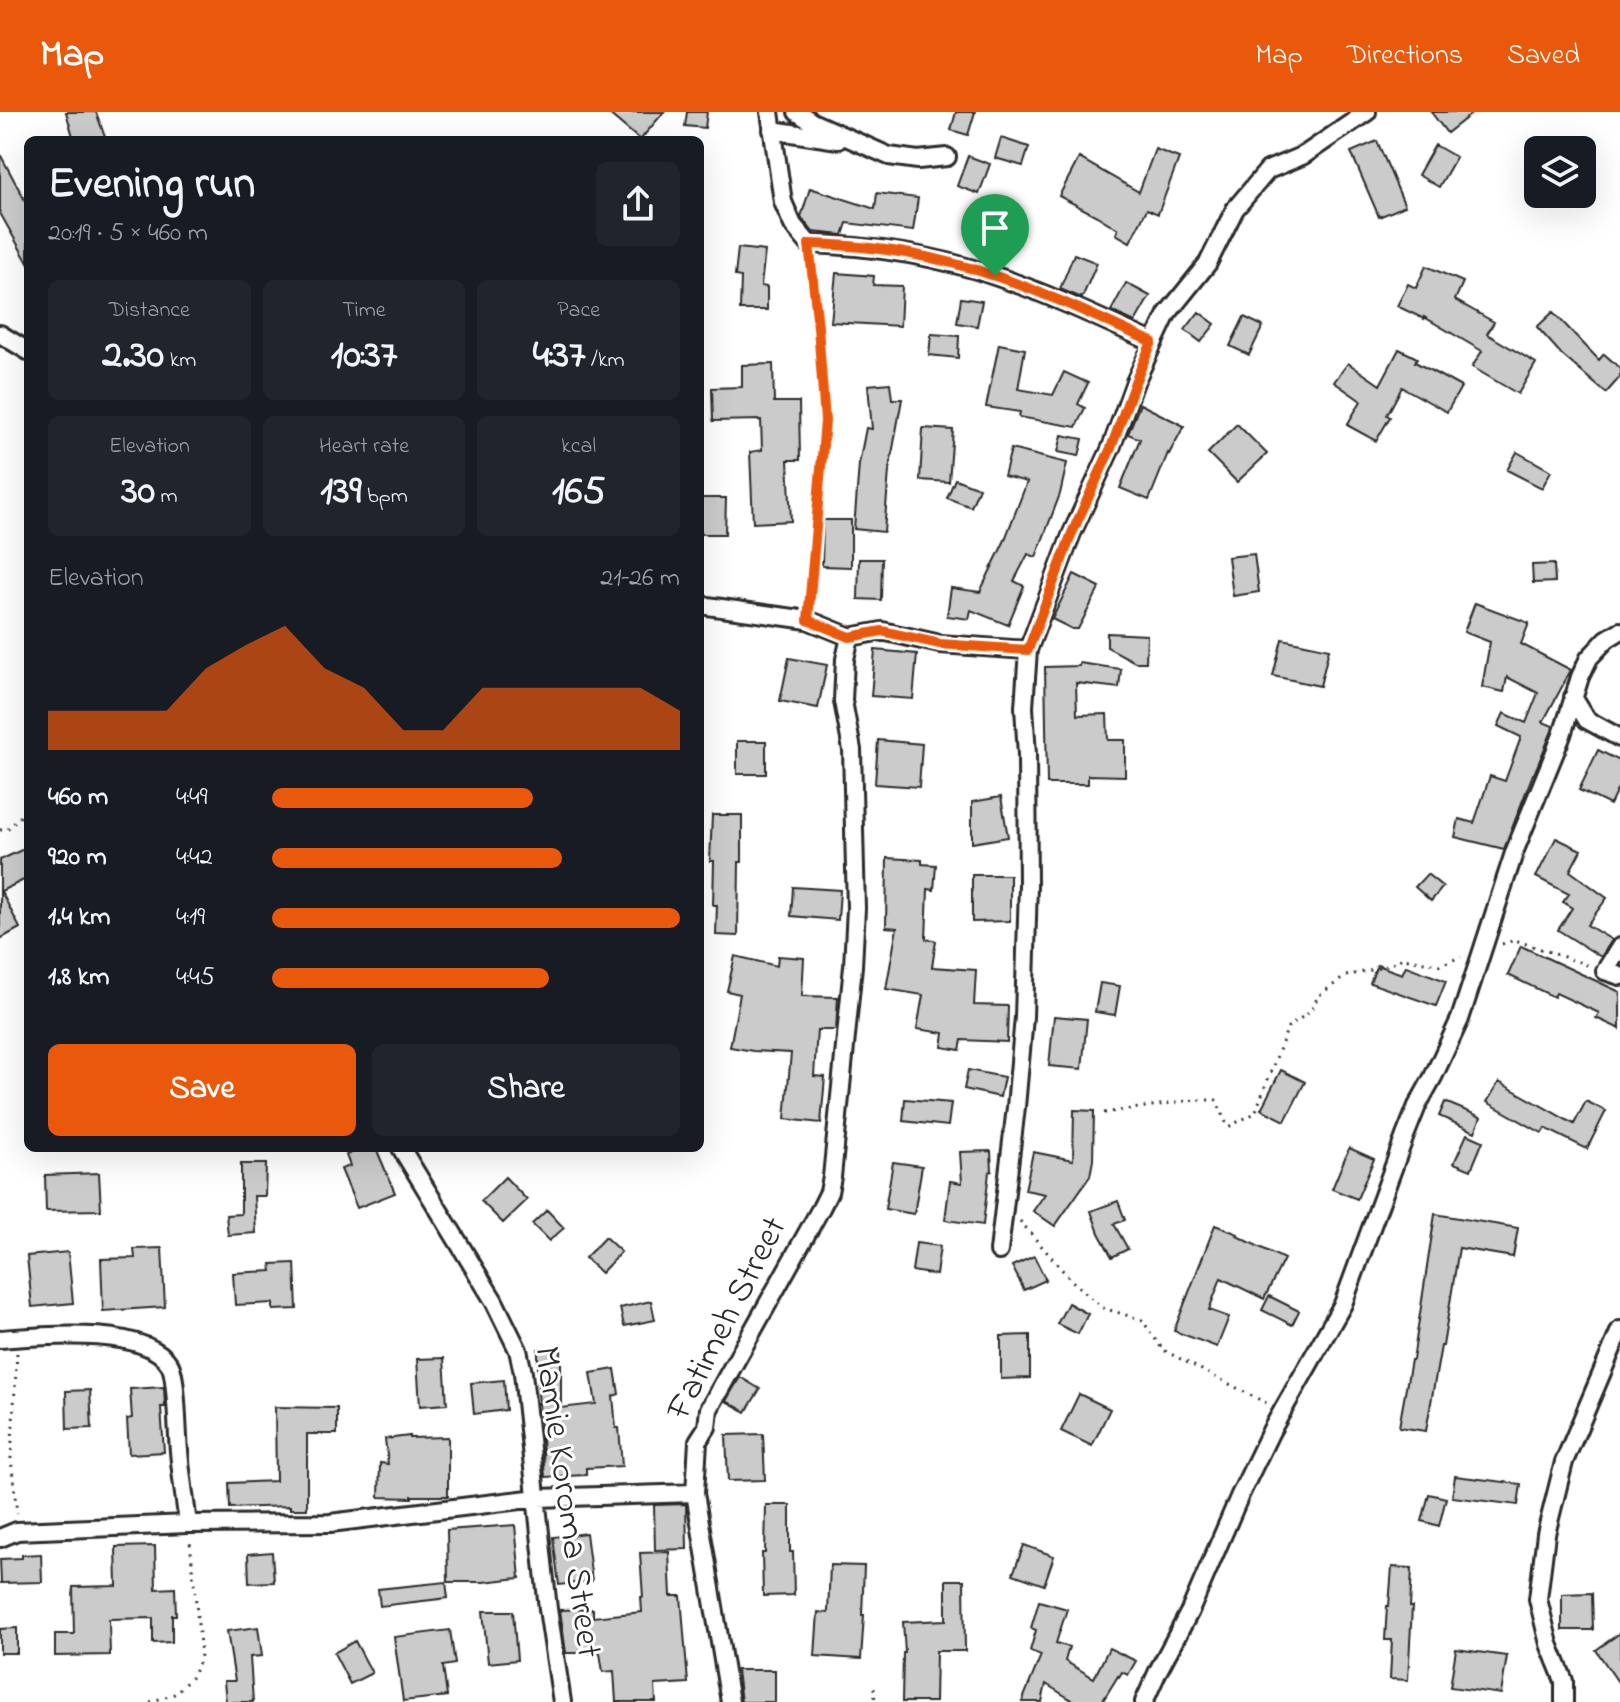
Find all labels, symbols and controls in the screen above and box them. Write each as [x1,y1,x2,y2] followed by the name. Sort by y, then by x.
[40,28,104,84] text: Map
[1255,36,1303,77] text: Map
[1347,36,1463,77] text: Directions
[1507,36,1580,77] text: Saved
[1524,136,1596,208] map controls
[1524,136,1596,208] button: layers
[48,153,255,217] text: Evening run
[596,162,680,246] button: share
[961,194,1029,276] pin
[973,206,1017,250] icon: arrive
[48,215,208,253] text: 20:19 · 5 × 460 m
[109,295,190,327] text: Distance
[342,295,386,327] text: Time
[557,295,600,327] text: Pace
[102,327,164,386] text: 2.30
[331,327,397,386] text: 10:37
[533,327,586,386] text: 4:37
[164,345,196,377] text: km
[586,345,625,377] text: /km
[109,431,190,463] text: Elevation
[319,431,409,463] text: Heart rate
[561,431,596,463] text: kcal
[121,463,155,522] text: 30
[320,463,362,522] text: 139
[552,463,605,522] text: 165
[155,481,178,513] text: m
[362,481,408,513] text: bpm
[48,560,144,598] text: Elevation
[600,560,680,598] text: 21–26 m
[48,779,108,817] text: 460 m
[176,779,207,817] text: 4:49
[48,839,107,877] text: 920 m
[176,839,213,877] text: 4:42
[48,899,110,937] text: 1.4 km
[176,899,205,937] text: 4:19
[48,959,109,997] text: 1.8 km
[176,959,215,997] text: 4:45
[48,1044,356,1136] button: Save
[372,1044,680,1136] button: Share
[653,1208,802,1431] street label: Fatimeh Street
[518,1343,614,1661] street label: Mamie Koroma Street

